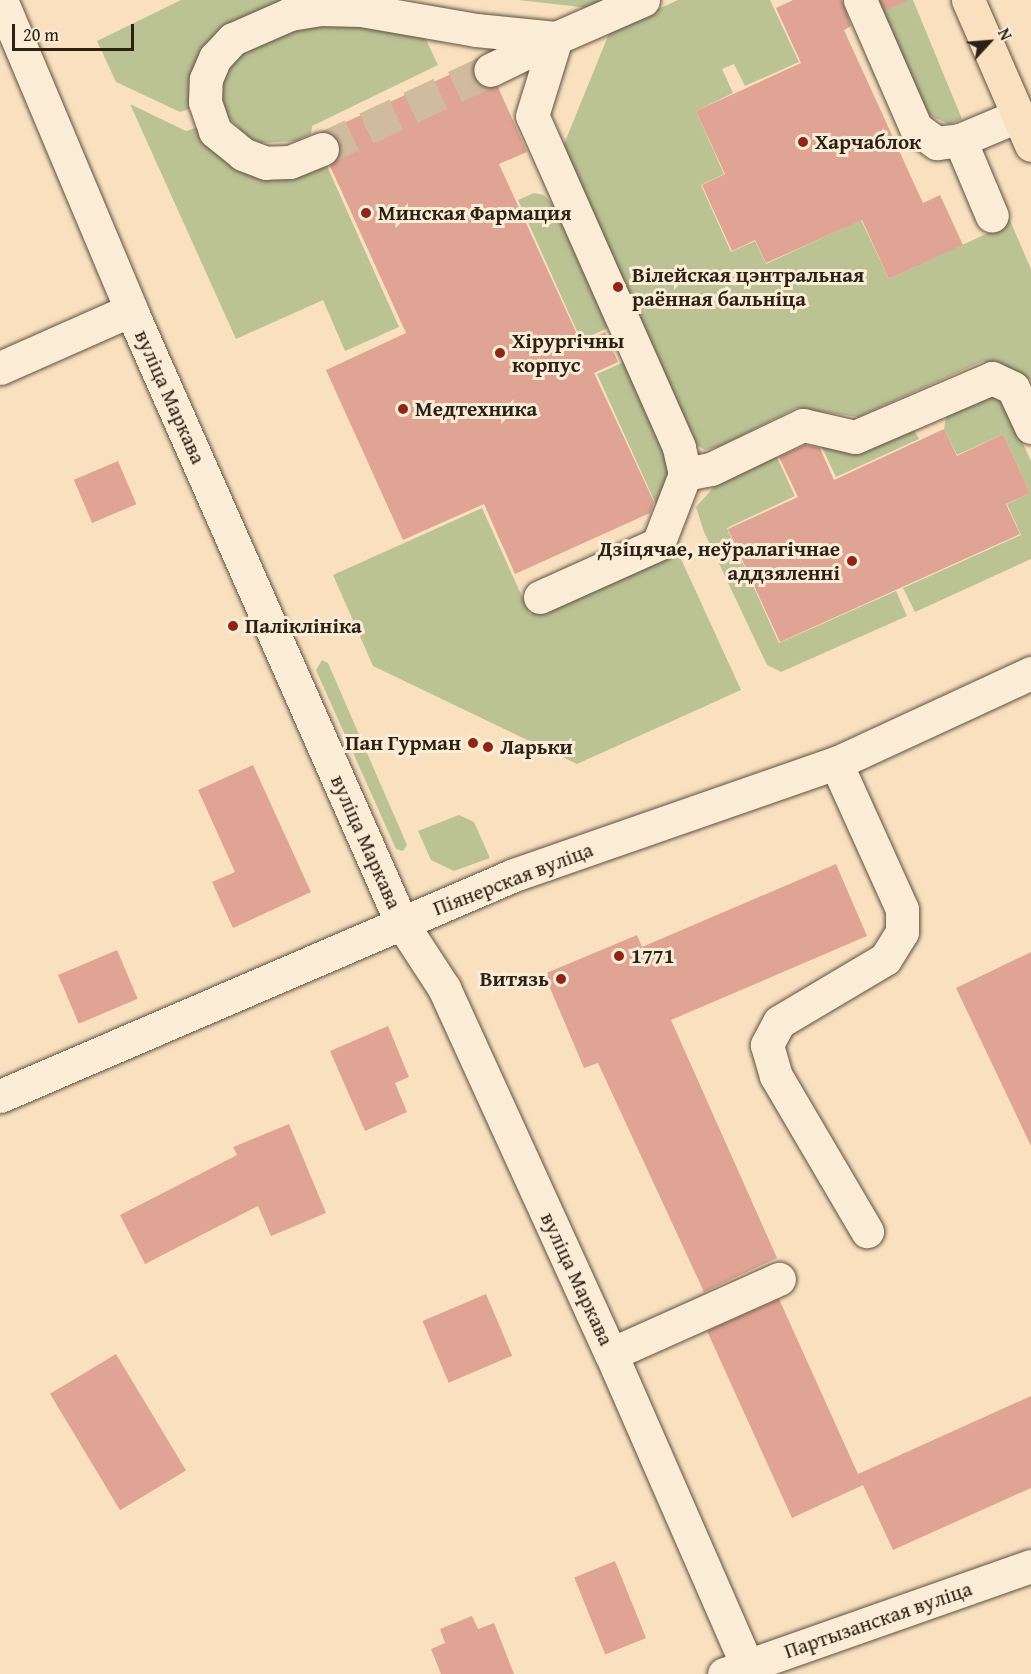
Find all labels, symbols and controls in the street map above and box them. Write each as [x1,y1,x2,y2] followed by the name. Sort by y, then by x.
[15,12,136,50] scale bar
[959,12,1019,72] north arrow
[23,21,59,48] text: 20 m
[992,24,1018,44] text: N
[815,129,921,155] place label: Харчаблок
[796,135,810,149] marker: Харчаблок
[378,200,572,226] place label: Минская Фармация
[359,206,373,220] marker: Минская Фармация
[632,262,864,312] place label: Вілейская цэнтральная раённая бальніца
[609,278,627,296] marker: Вілейская цэнтральная раённая бальніца
[129,326,211,468] street label: вуліца Маркава
[512,328,624,378] place label: Хірургічны корпус
[493,346,507,360] marker: Хірургічны корпус
[415,396,537,422] place label: Медтехника
[396,402,410,416] marker: Медтехника
[598,536,840,586] place label: Дзіцячае, неўралагічнае аддзяленні
[845,554,859,568] marker: Дзіцячае, неўралагічнае аддзяленні
[245,613,362,639] place label: Паліклініка
[226,619,240,633] marker: Паліклініка
[345,730,461,756] place label: Пан Гурман
[500,734,573,760] place label: Ларьки
[466,736,480,750] marker: Пан Гурман
[481,740,495,754] marker: Ларьки
[325,771,407,913] street label: вуліца Маркава
[429,837,597,921] street label: Піянерская вуліца
[631,943,675,969] place label: 1771
[612,949,626,963] marker: 1771
[480,966,549,992] place label: Витязь
[554,972,568,986] marker: Витязь
[535,1208,619,1350] street label: вуліца Маркава
[781,1576,975,1664] street label: Партызанская вуліца

